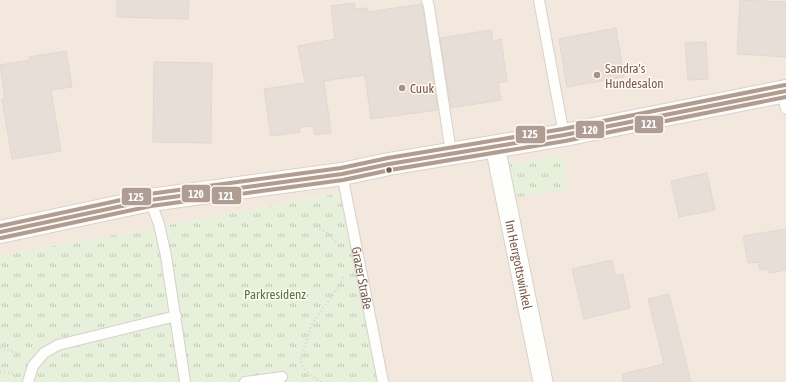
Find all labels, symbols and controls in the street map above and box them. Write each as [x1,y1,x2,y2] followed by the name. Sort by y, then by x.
[605,61,664,91] place label: Sandra's Hundesalon
[592,70,602,80] marker: Sandra's Hundesalon
[410,81,434,96] place label: Cuuk
[397,83,407,93] marker: Cuuk
[634,115,664,134] line badge: 121
[641,118,657,130] text: 121
[575,120,605,139] line badge: 120
[582,124,598,136] text: 120
[515,125,546,144] line badge: 125
[522,128,538,140] text: 125
[384,165,394,175] unlabelled marker
[181,184,211,203] line badge: 120
[211,186,242,205] line badge: 121
[121,187,152,206] line badge: 125
[188,188,204,200] text: 120
[218,190,234,202] text: 121
[128,191,144,203] text: 125
[502,219,535,311] street label: Im Herrgottswinkel
[349,246,376,311] street label: Grazer Straße
[244,287,306,302] park label: Parkresidenz

